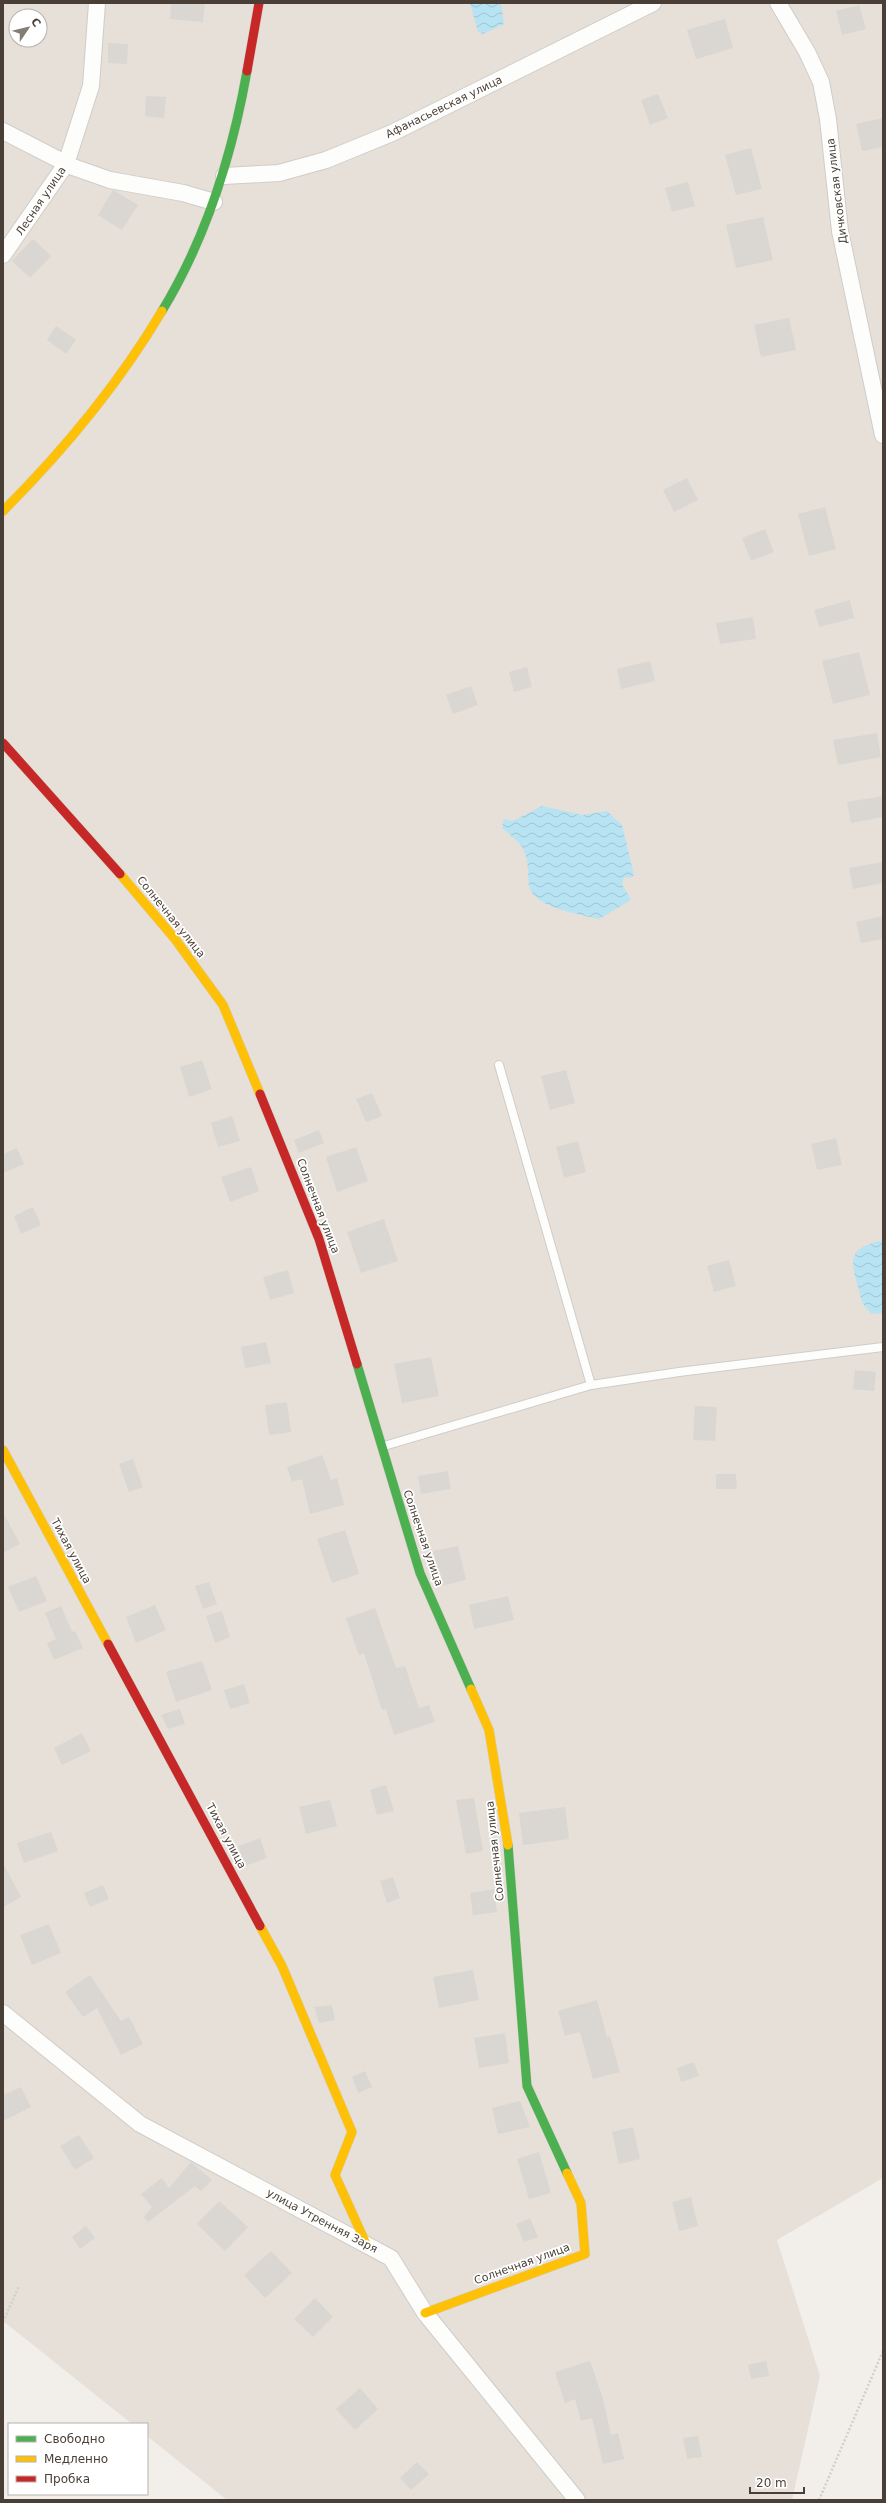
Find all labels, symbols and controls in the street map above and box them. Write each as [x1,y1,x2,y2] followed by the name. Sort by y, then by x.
[8,8,48,48] north arrow
[28,16,43,30] text: С
[384,73,504,141] street label: Афанасьевская улица
[824,137,850,245] street label: Дичковская улица
[13,164,69,238] street label: Лесная улица
[134,874,208,960] street label: Солнечная улица
[294,1157,342,1255] street label: Солнечная улица
[400,1488,446,1588] street label: Солнечная улица
[48,1515,94,1586] street label: Тихая улица
[203,1800,249,1871] street label: Тихая улица
[483,1800,507,1902] street label: Солнечная улица
[264,2186,380,2256] street label: улица Утренняя Заря
[472,2241,572,2287] street label: Солнечная улица
[8,2423,148,2495] legend
[44,2432,105,2446] text: Свободно
[44,2452,108,2466] text: Медленно
[750,2469,804,2495] scale bar
[44,2472,90,2486] text: Пробка
[756,2476,787,2490] text: 20 m

